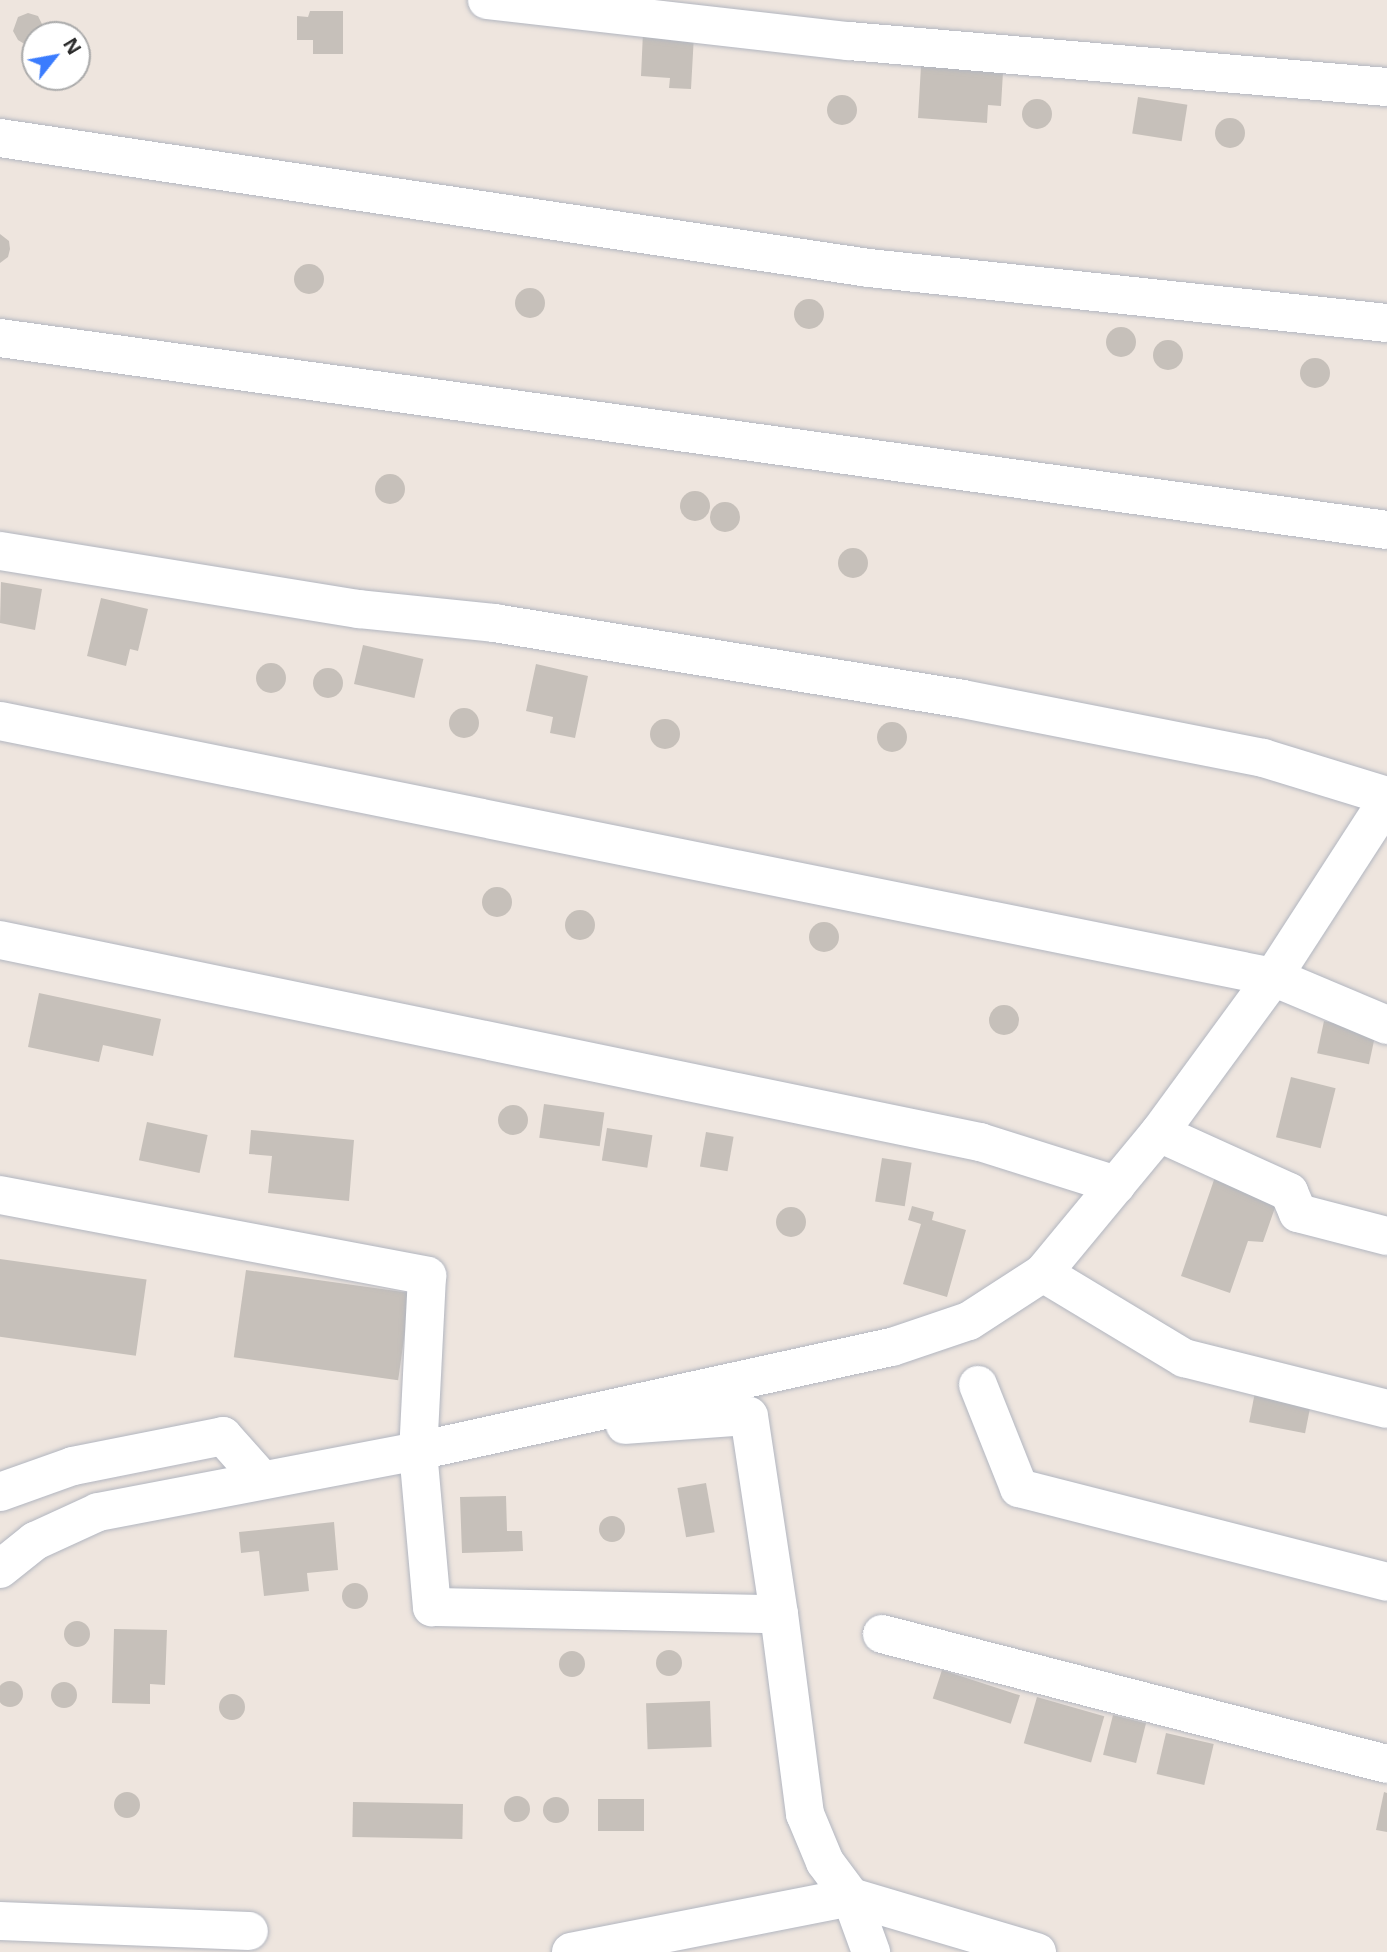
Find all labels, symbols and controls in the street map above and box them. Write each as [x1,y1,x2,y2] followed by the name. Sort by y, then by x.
[21,21,91,91] north arrow
[57,33,87,60] text: N

